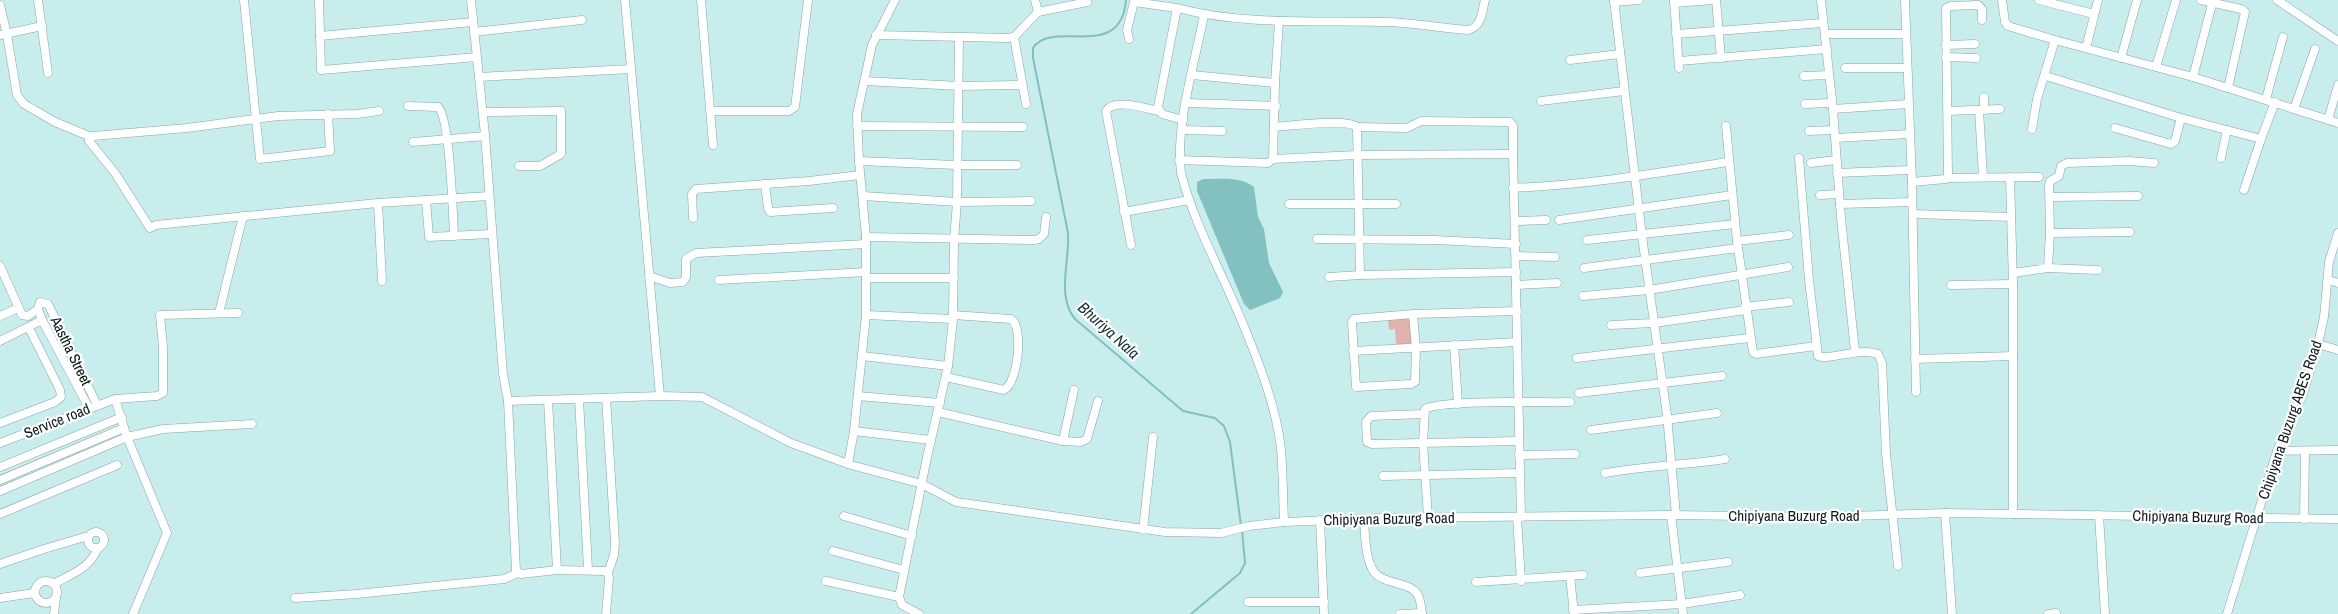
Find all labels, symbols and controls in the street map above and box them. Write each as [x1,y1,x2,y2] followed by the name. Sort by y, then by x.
[1073,296,1145,364] water label: Bhuriya Nala
[45,312,97,389] street label: Aastha Street
[2252,338,2327,502] street label: Chipiyana Buzurg ABES Road
[21,398,93,443] street label: Service road
[1728,505,1860,526] street label: Chipiyana Buzurg Road
[2132,505,2264,528] street label: Chipiyana Buzurg Road
[1323,507,1455,530] street label: Chipiyana Buzurg Road

